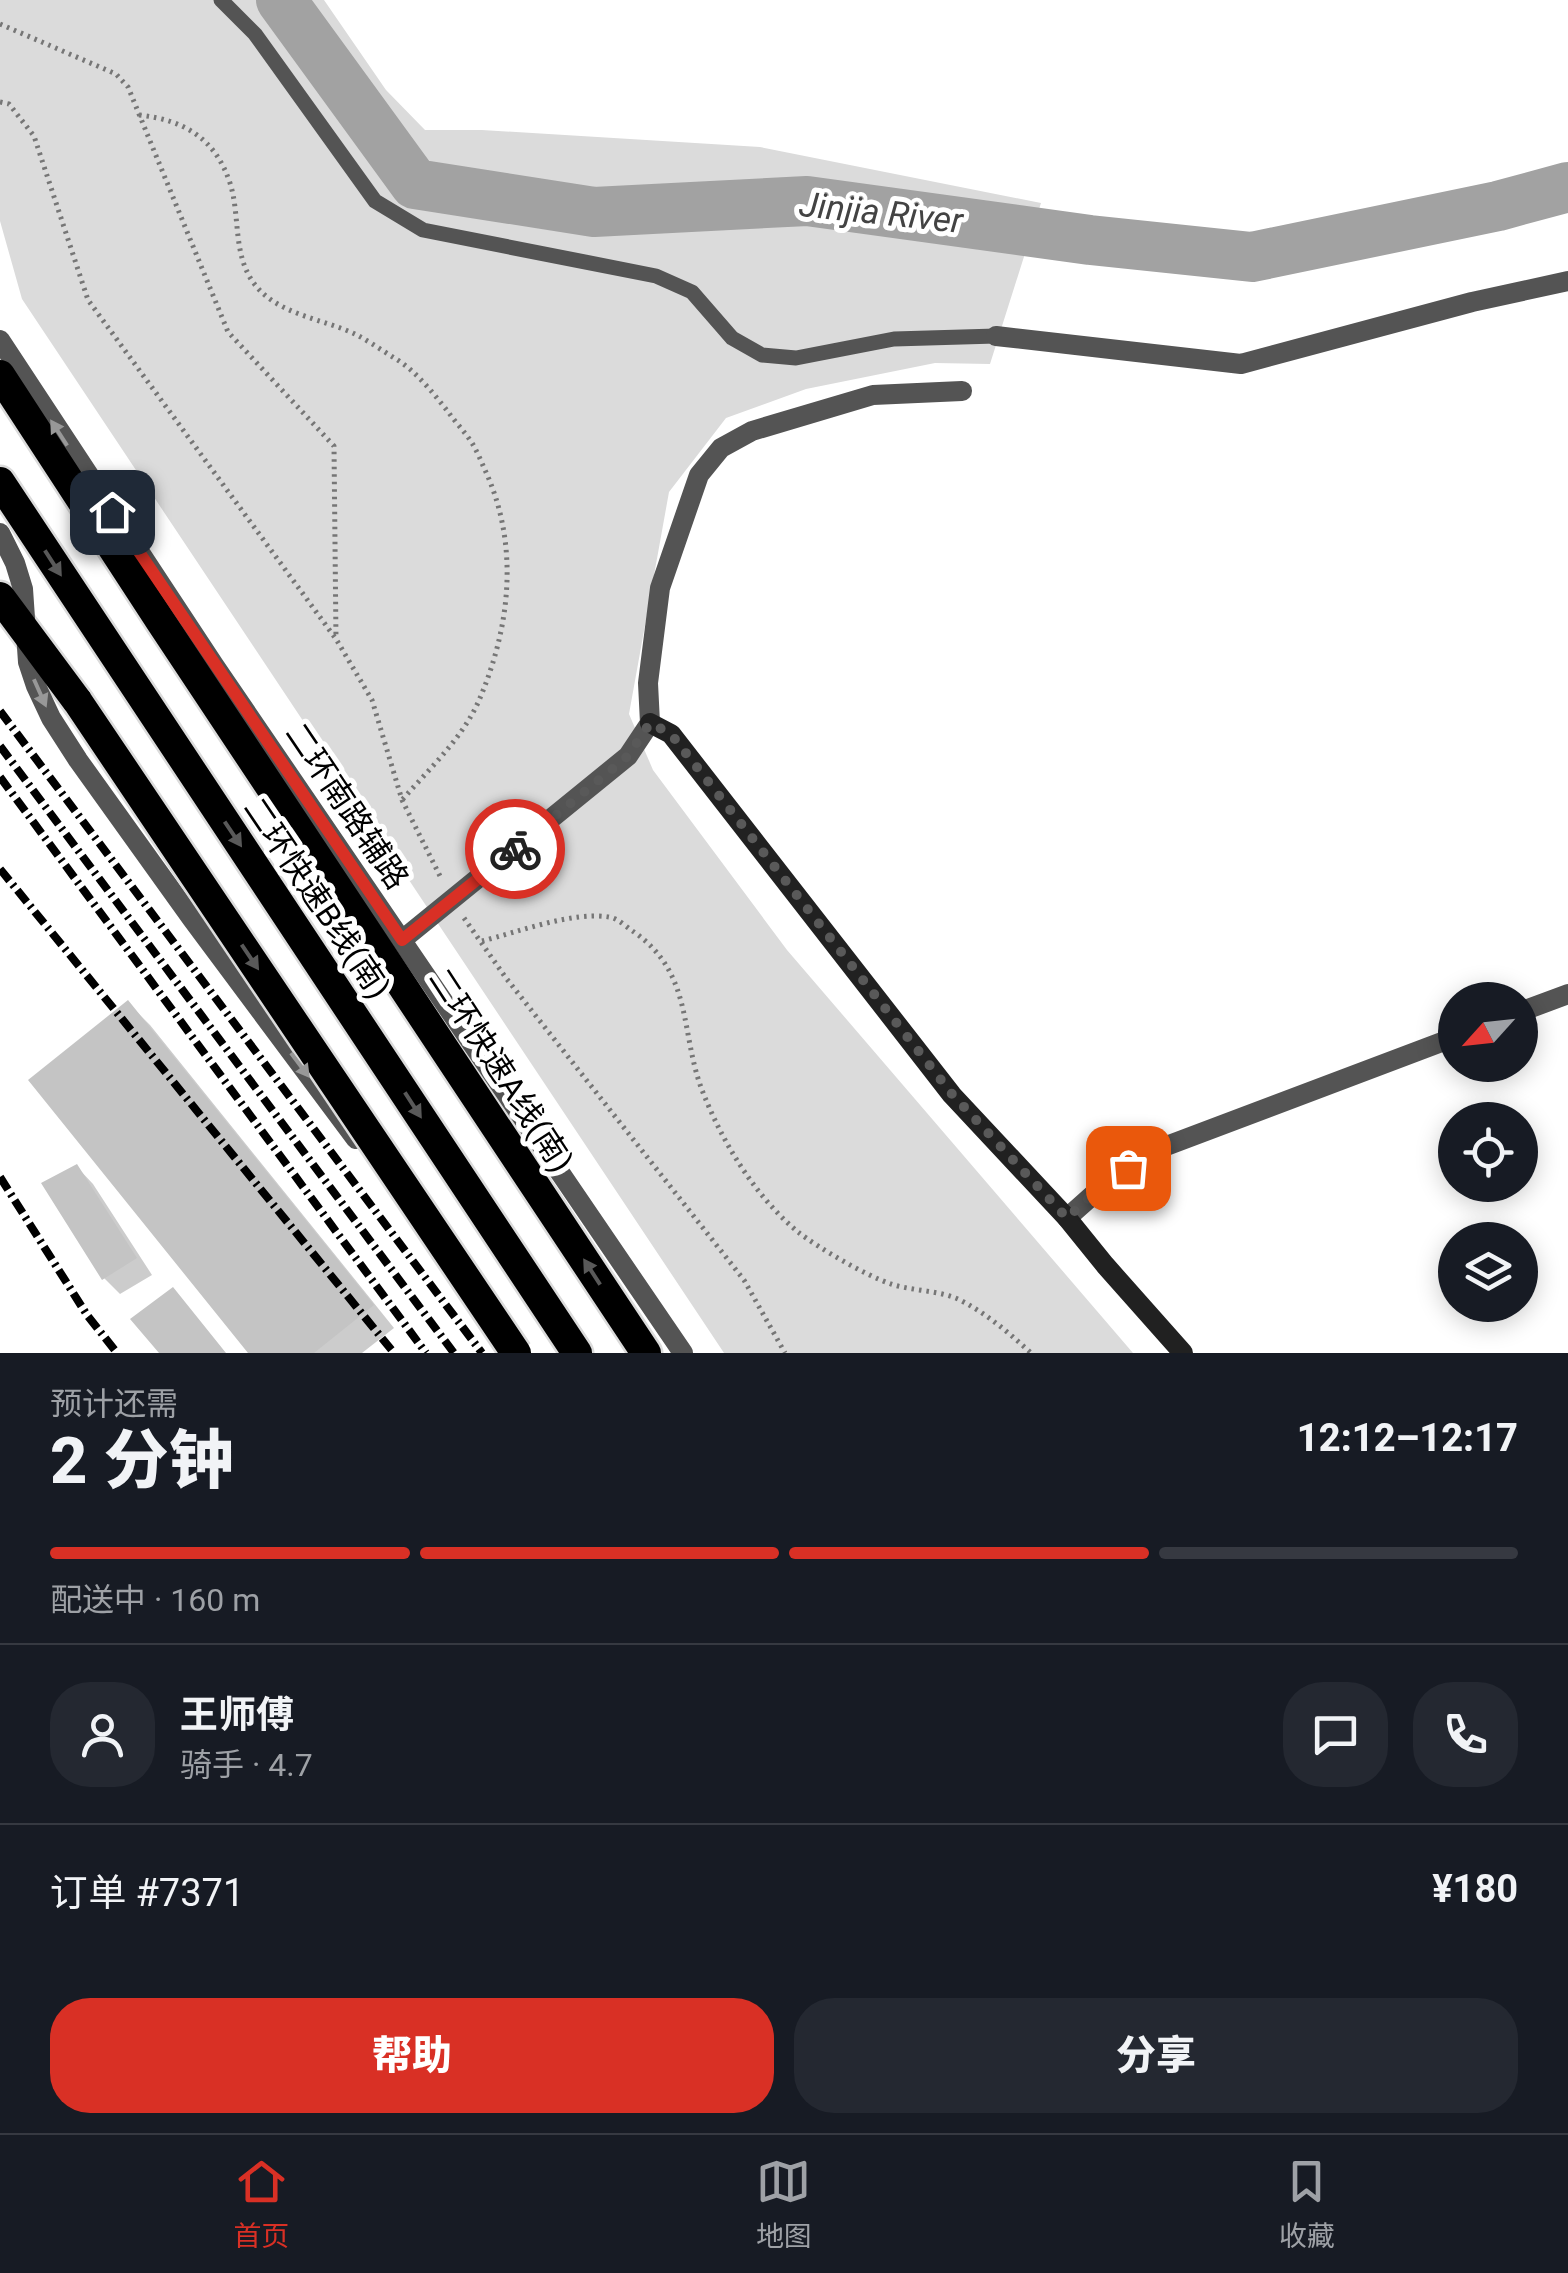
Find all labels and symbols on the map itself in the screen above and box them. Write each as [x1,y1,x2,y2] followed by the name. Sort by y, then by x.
[797,184,966,242] water label: Jinjia River
[51,419,69,447] one-way arrow
[70,470,155,555] pin
[44,550,62,577] one-way arrow
[32,678,48,708] one-way arrow
[278,716,416,896] street label: 二环南路辅路
[236,790,398,1006] street label: 二环快速B线(南)
[465,799,565,899] courier
[223,821,241,848] one-way arrow
[240,944,259,971] one-way arrow
[421,961,581,1179] street label: 二环快速A线(南)
[1438,982,1538,1082] north arrow
[290,1052,310,1078] one-way arrow
[403,1091,421,1119] one-way arrow
[1086,1126,1171,1211] pin
[584,1258,602,1285] one-way arrow

